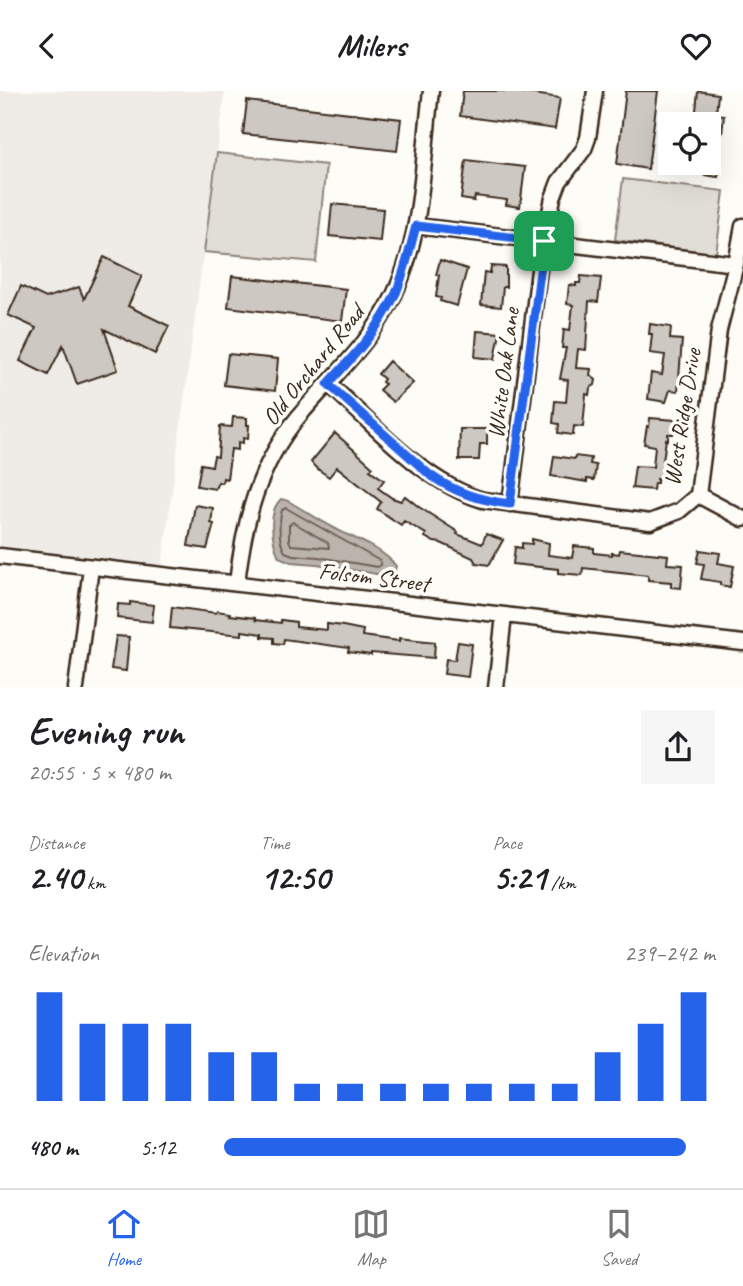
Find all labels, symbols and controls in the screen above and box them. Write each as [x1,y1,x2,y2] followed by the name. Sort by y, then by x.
[337,25,406,66] text: Milers
[28,27,66,65] icon: back
[677,27,715,65] icon: heart
[658,112,721,175] map controls
[658,112,721,175] button: locate
[514,211,574,271] pin
[525,222,563,260] icon: arrive
[255,296,373,431] street label: Old Orchard Road
[480,304,526,440] street label: White Oak Lane
[656,344,708,487] street label: West Ridge Drive
[317,555,434,599] street label: Folsom Street
[28,708,184,755] text: Evening run
[641,710,715,784] button: share
[28,758,171,787] text: 20:55 · 5 × 480 m
[28,831,85,855] text: Distance
[260,831,289,855] text: Time
[493,831,522,855] text: Pace
[28,855,82,900] text: 2.40
[260,855,330,900] text: 12:50
[493,855,546,900] text: 5:21
[82,871,105,895] text: km
[546,871,576,895] text: /km
[28,939,99,968] text: Elevation
[624,939,715,968] text: 239–242 m
[28,1133,78,1162] text: 480 m
[140,1133,176,1162] text: 5:12
[105,1205,143,1271] tab: Home
[352,1205,390,1271] tab: Map
[600,1205,638,1271] tab: Saved

